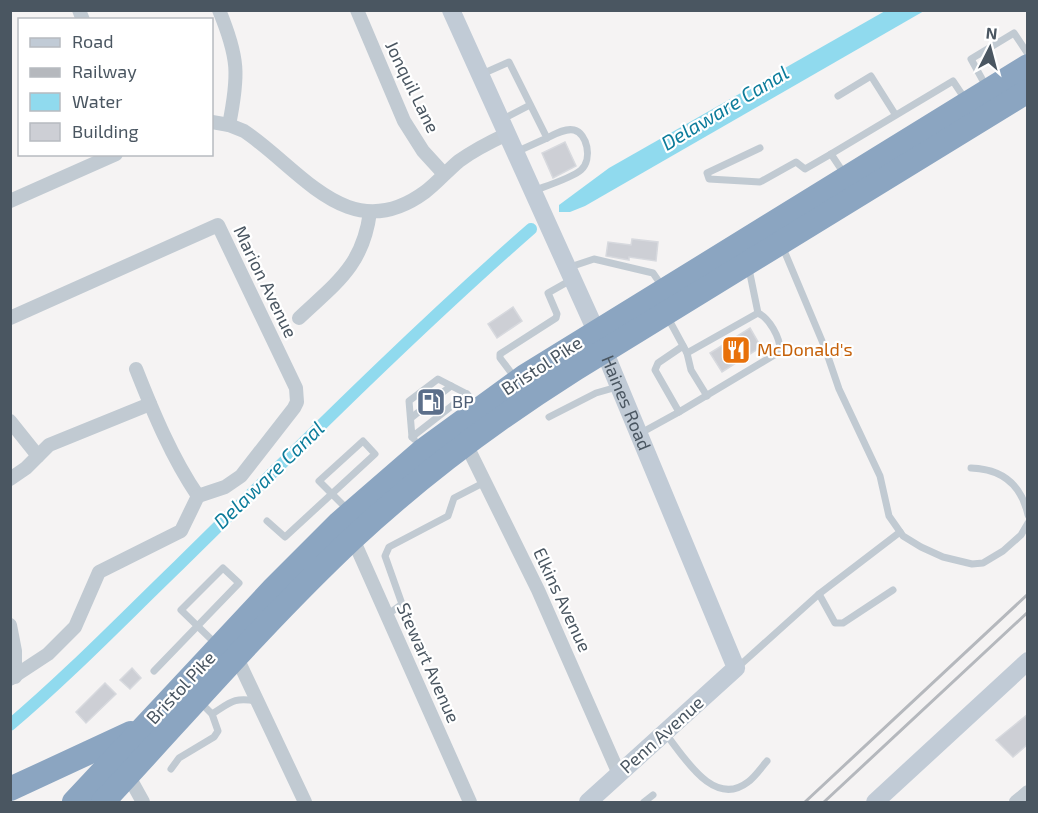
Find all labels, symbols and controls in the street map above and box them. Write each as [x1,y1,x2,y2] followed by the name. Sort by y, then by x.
[18,18,213,156] legend
[960,18,1020,78] north arrow
[985,23,998,43] text: N
[72,30,113,52] text: Road
[381,37,445,136] street label: Jonquil Lane
[72,60,137,82] text: Railway
[656,60,793,155] water label: Delaware Canal
[72,90,122,112] text: Water
[72,120,139,142] text: Building
[229,222,303,341] street label: Marion Avenue
[497,331,586,399] street label: Bristol Pike
[720,334,752,366] restaurant icon: McDonald's
[757,338,853,360] place label: McDonald's
[597,351,656,453] street label: Haines Road
[415,386,447,418] fuel station icon: BP
[452,390,474,412] place label: BP
[208,416,329,533] water label: Delaware Canal
[529,544,597,655] street label: Elkins Avenue
[393,599,465,726] street label: Stewart Avenue
[141,646,220,728] street label: Bristol Pike
[615,691,708,778] street label: Penn Avenue

